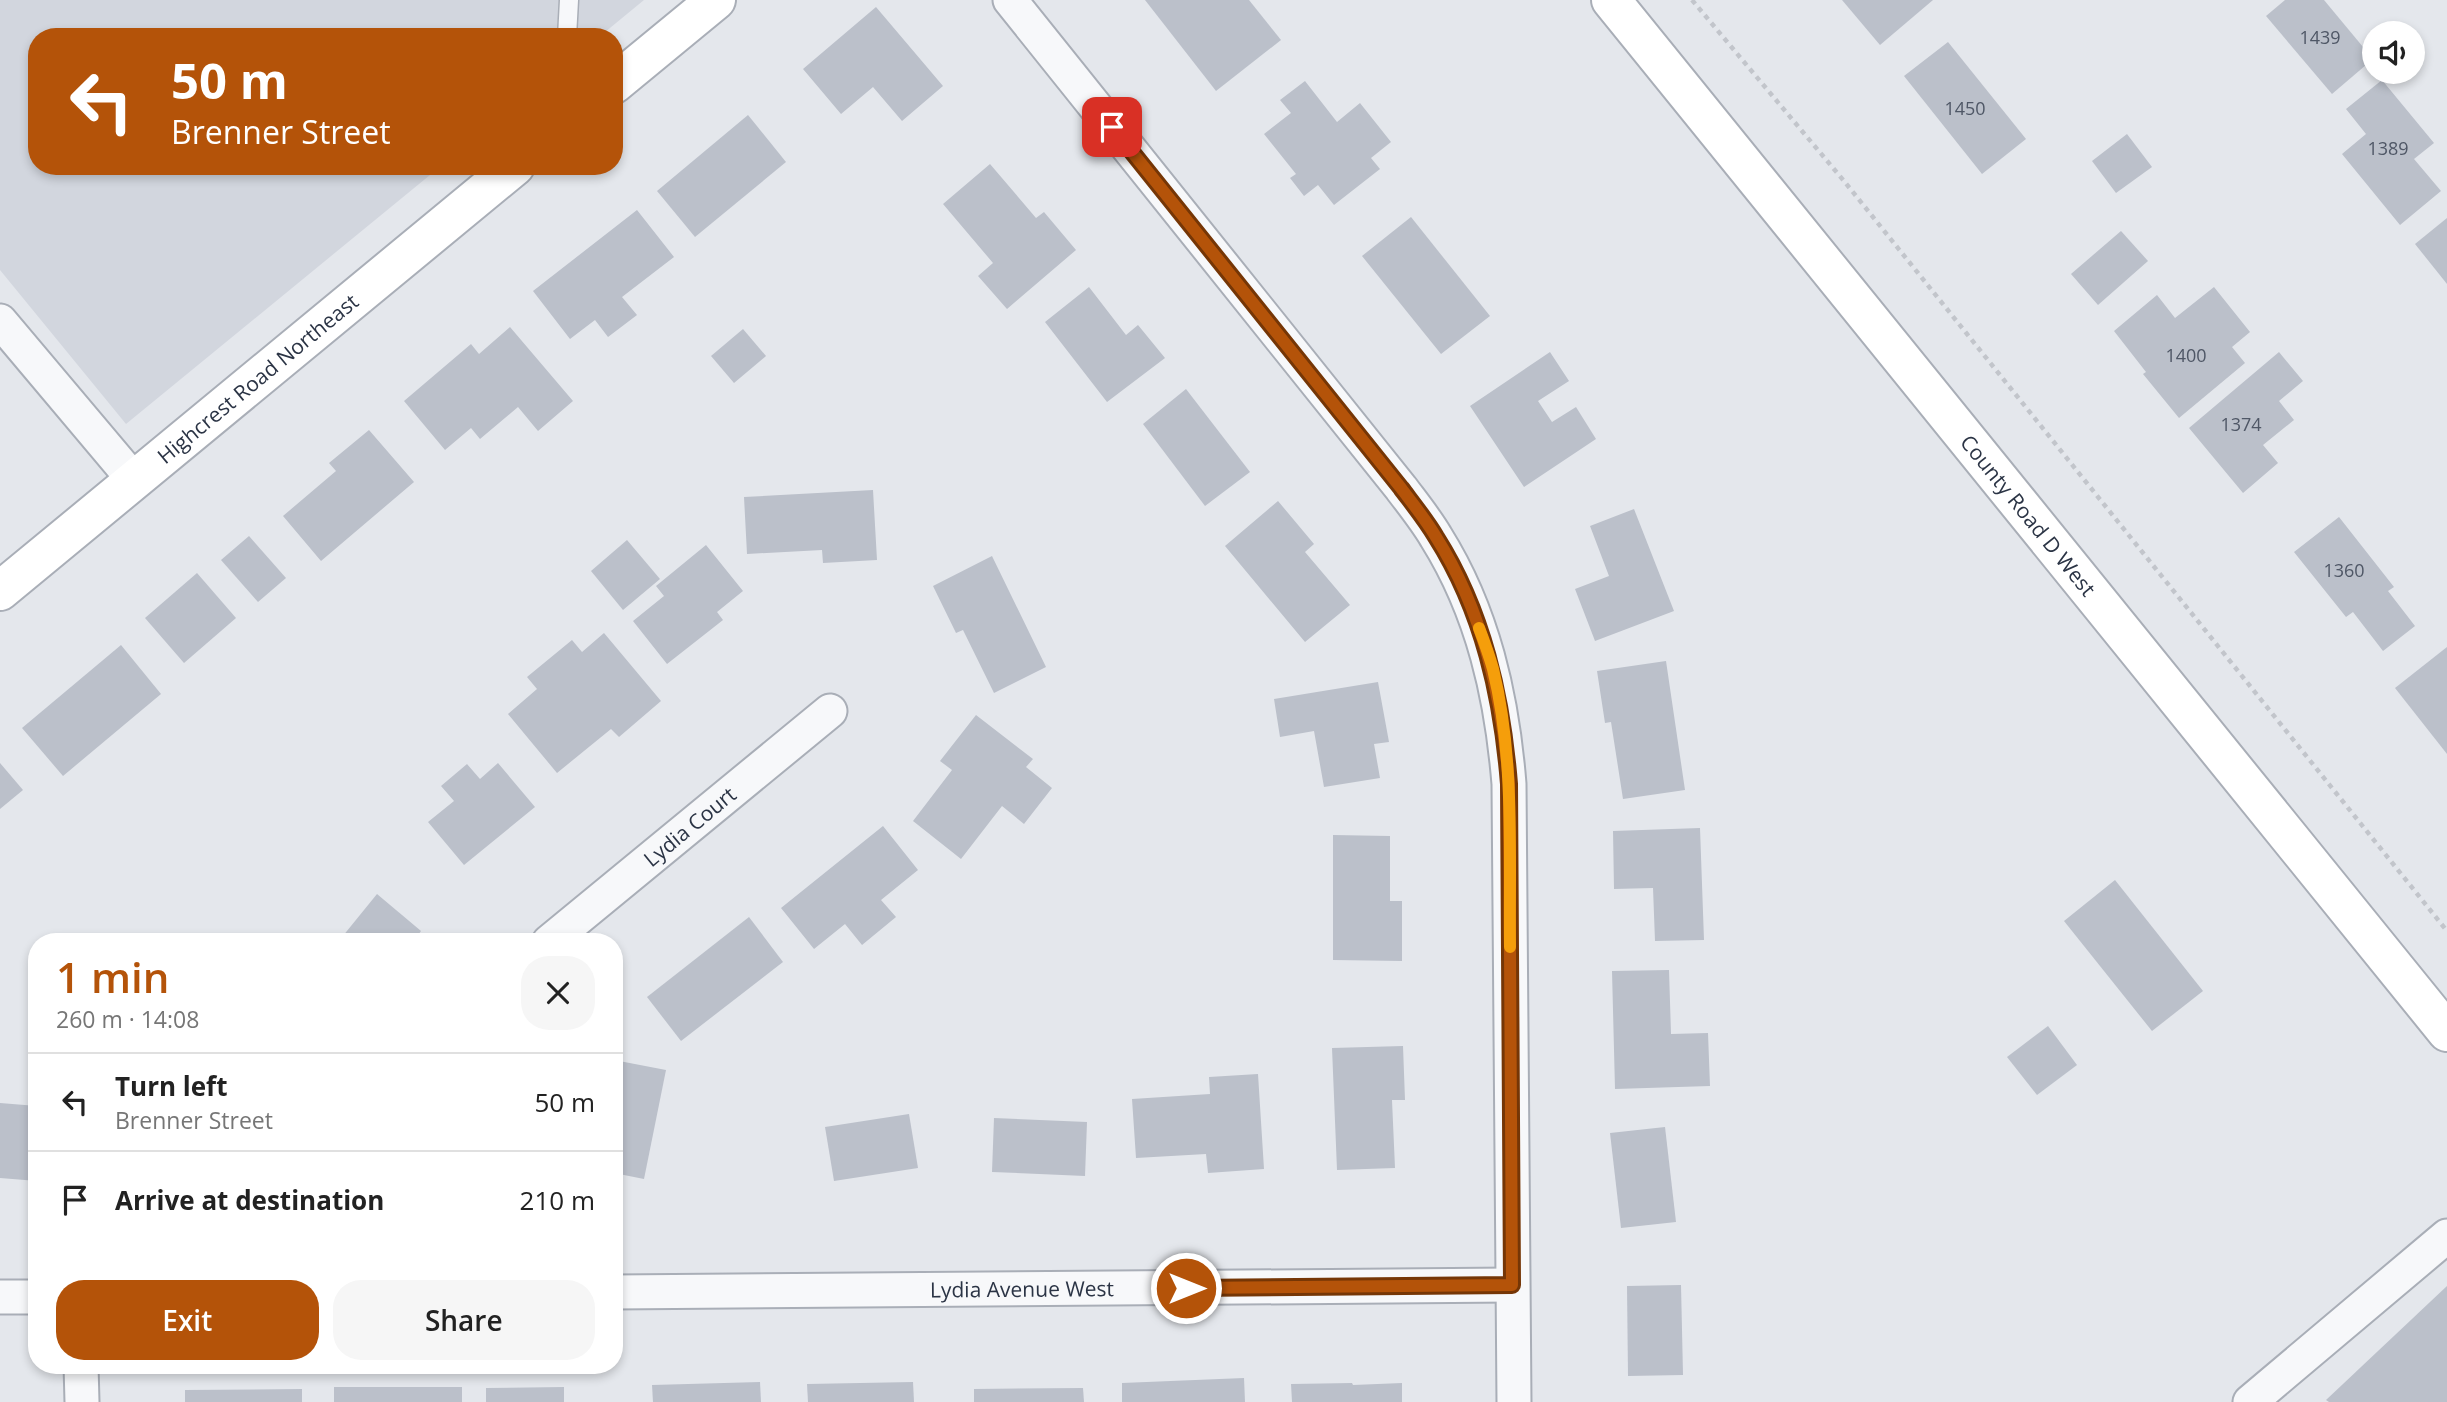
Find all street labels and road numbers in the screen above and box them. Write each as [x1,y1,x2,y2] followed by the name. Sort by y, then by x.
[151,287,364,470] street label: Highcrest Road Northeast
[1954,429,2102,602] street label: County Road D West
[638,780,742,873] street label: Lydia Court
[930,1274,1114,1304] street label: Lydia Avenue West

